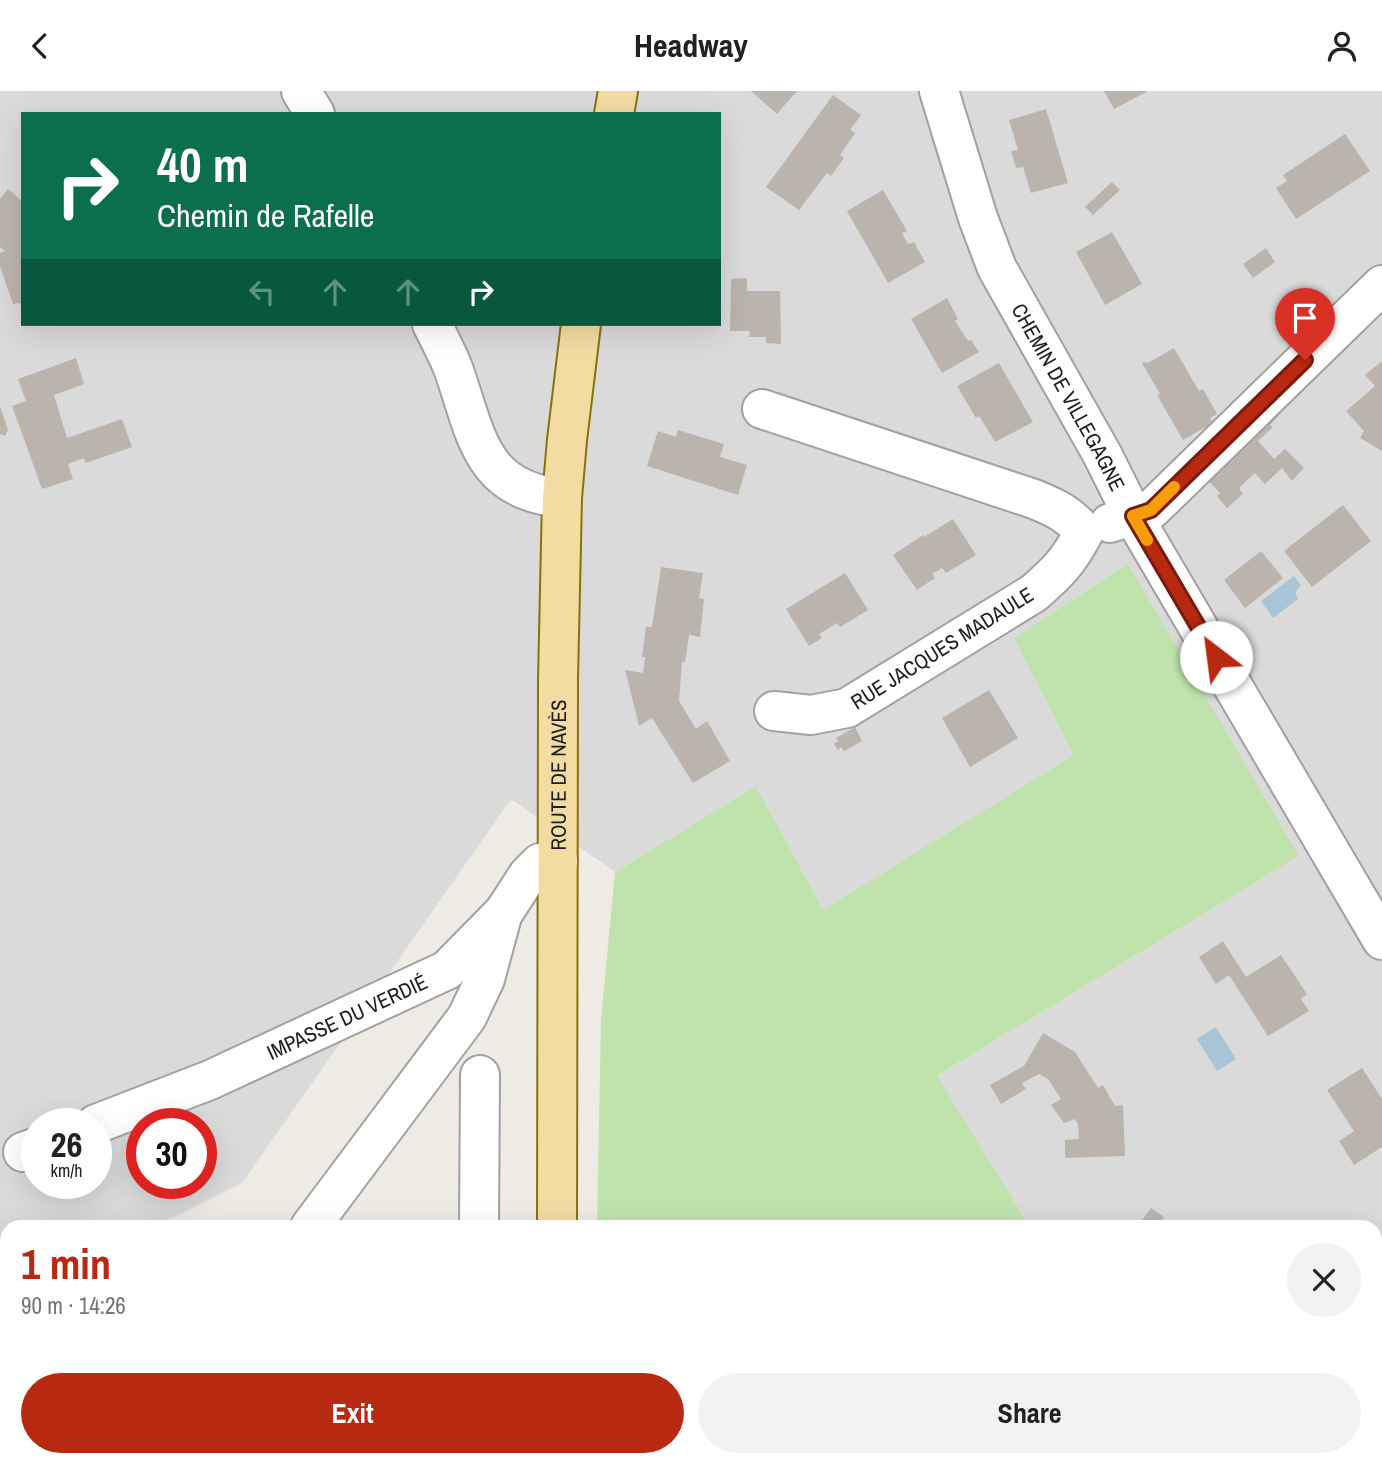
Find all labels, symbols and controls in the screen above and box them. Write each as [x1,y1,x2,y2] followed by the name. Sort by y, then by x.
[634,24,748,67] text: Headway
[21,27,59,65] icon: back
[1323,27,1361,65] icon: person
[157,131,249,197] text: 40 m
[42,140,133,231] icon: right
[157,194,374,237] text: Chemin de Rafelle
[243,273,281,311] icon: left
[316,273,354,311] icon: ahead
[389,273,427,311] icon: ahead
[462,273,500,311] icon: right
[1275,288,1335,360] pin
[1005,298,1133,496] street label: CHEMIN DE VILLEGAGNE
[1286,299,1324,337] icon: arrive
[845,580,1039,716] street label: RUE JACQUES MADAULE
[1179,620,1253,694] position arrow
[543,699,572,851] street label: ROUTE DE NAVÈS
[262,967,432,1066] street label: IMPASSE DU VERDIÉ
[126,1108,217,1199] speed limit sign: 30
[51,1121,82,1168] text: 26
[51,1158,83,1183] text: km/h
[21,1236,111,1292] text: 1 min
[1287,1243,1361,1317] button: close
[21,1290,126,1321] text: 90 m · 14:26
[21,1373,684,1453] button: Exit
[698,1373,1361,1453] button: Share

